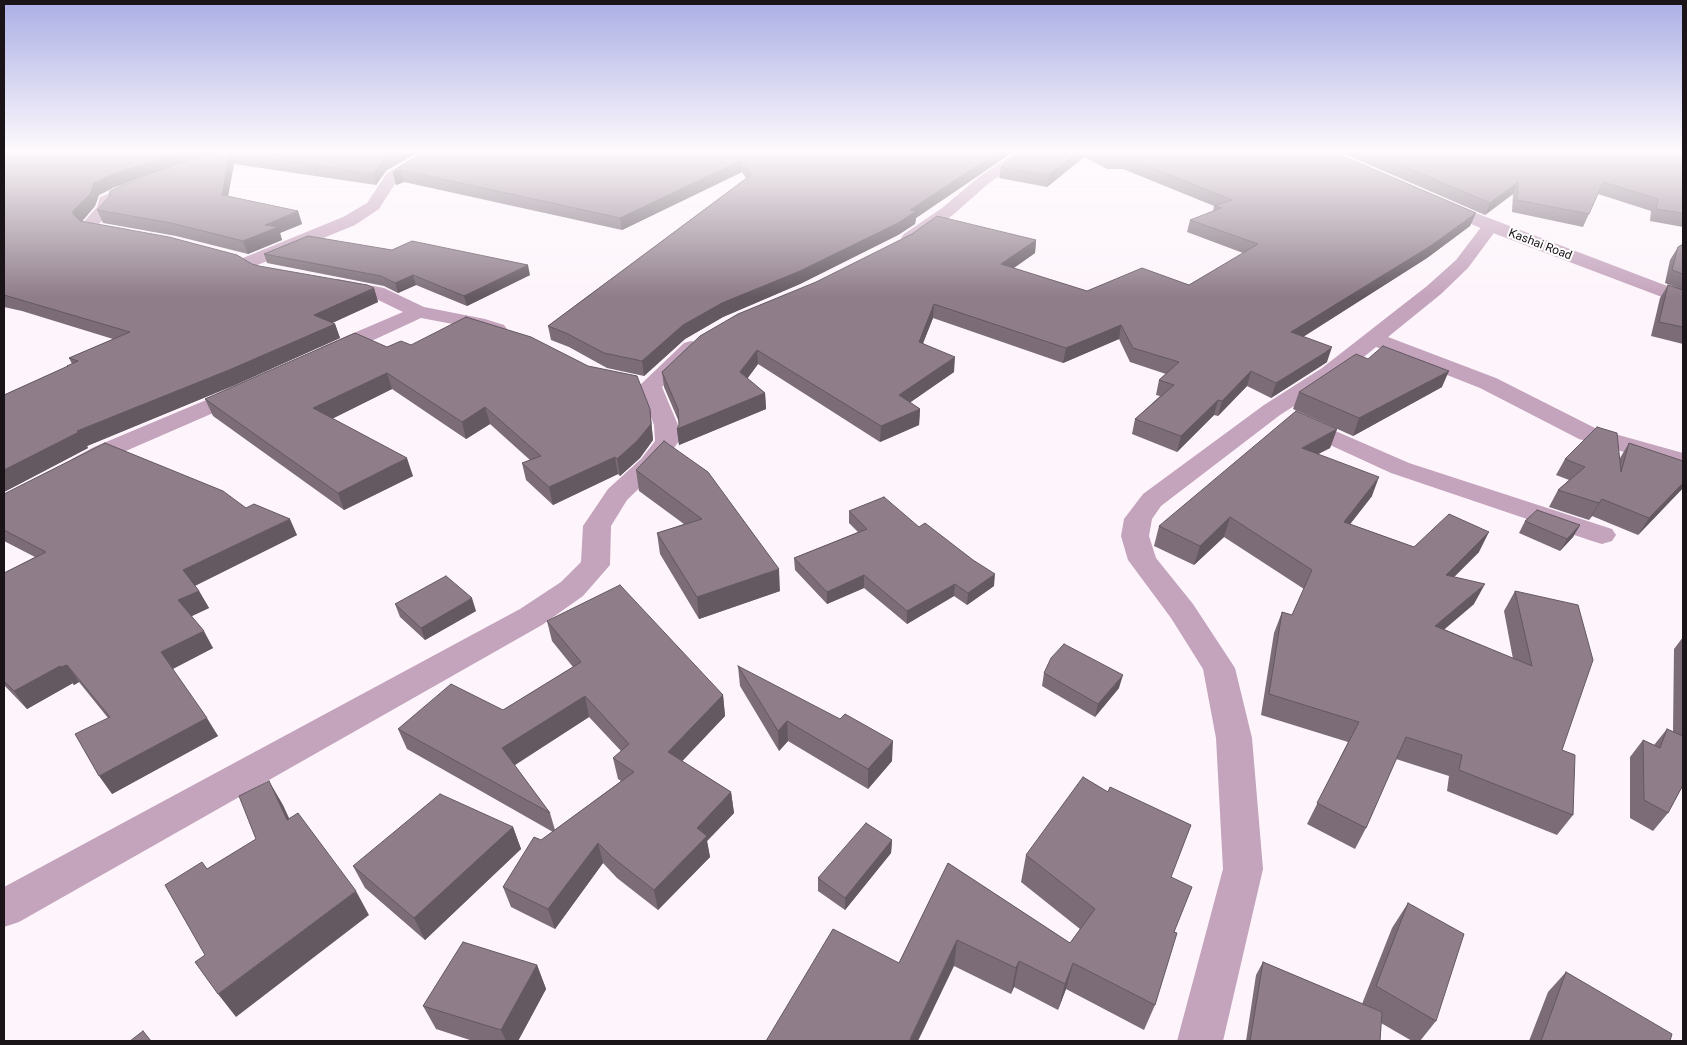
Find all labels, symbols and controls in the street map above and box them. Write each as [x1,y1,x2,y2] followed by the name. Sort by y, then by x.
[1506,226,1574,264] street label: Kashai Road

